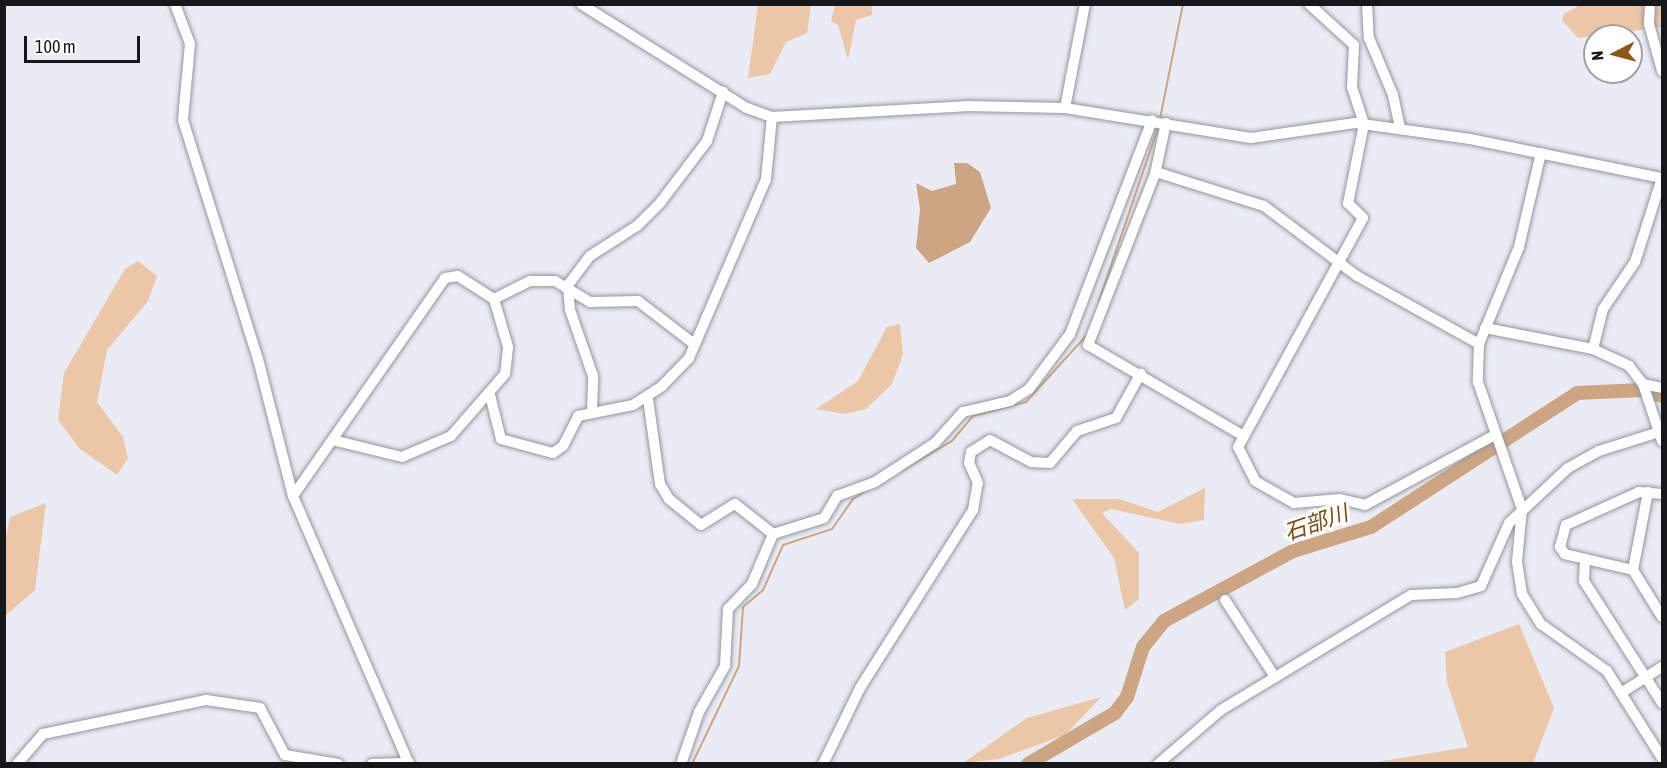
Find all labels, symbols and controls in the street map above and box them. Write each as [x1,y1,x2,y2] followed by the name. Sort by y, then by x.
[27,24,142,62] scale bar
[1583,24,1643,84] north arrow
[35,36,76,57] text: 100 m
[1588,50,1607,61] text: N
[1281,500,1351,546] water label: 石部川

